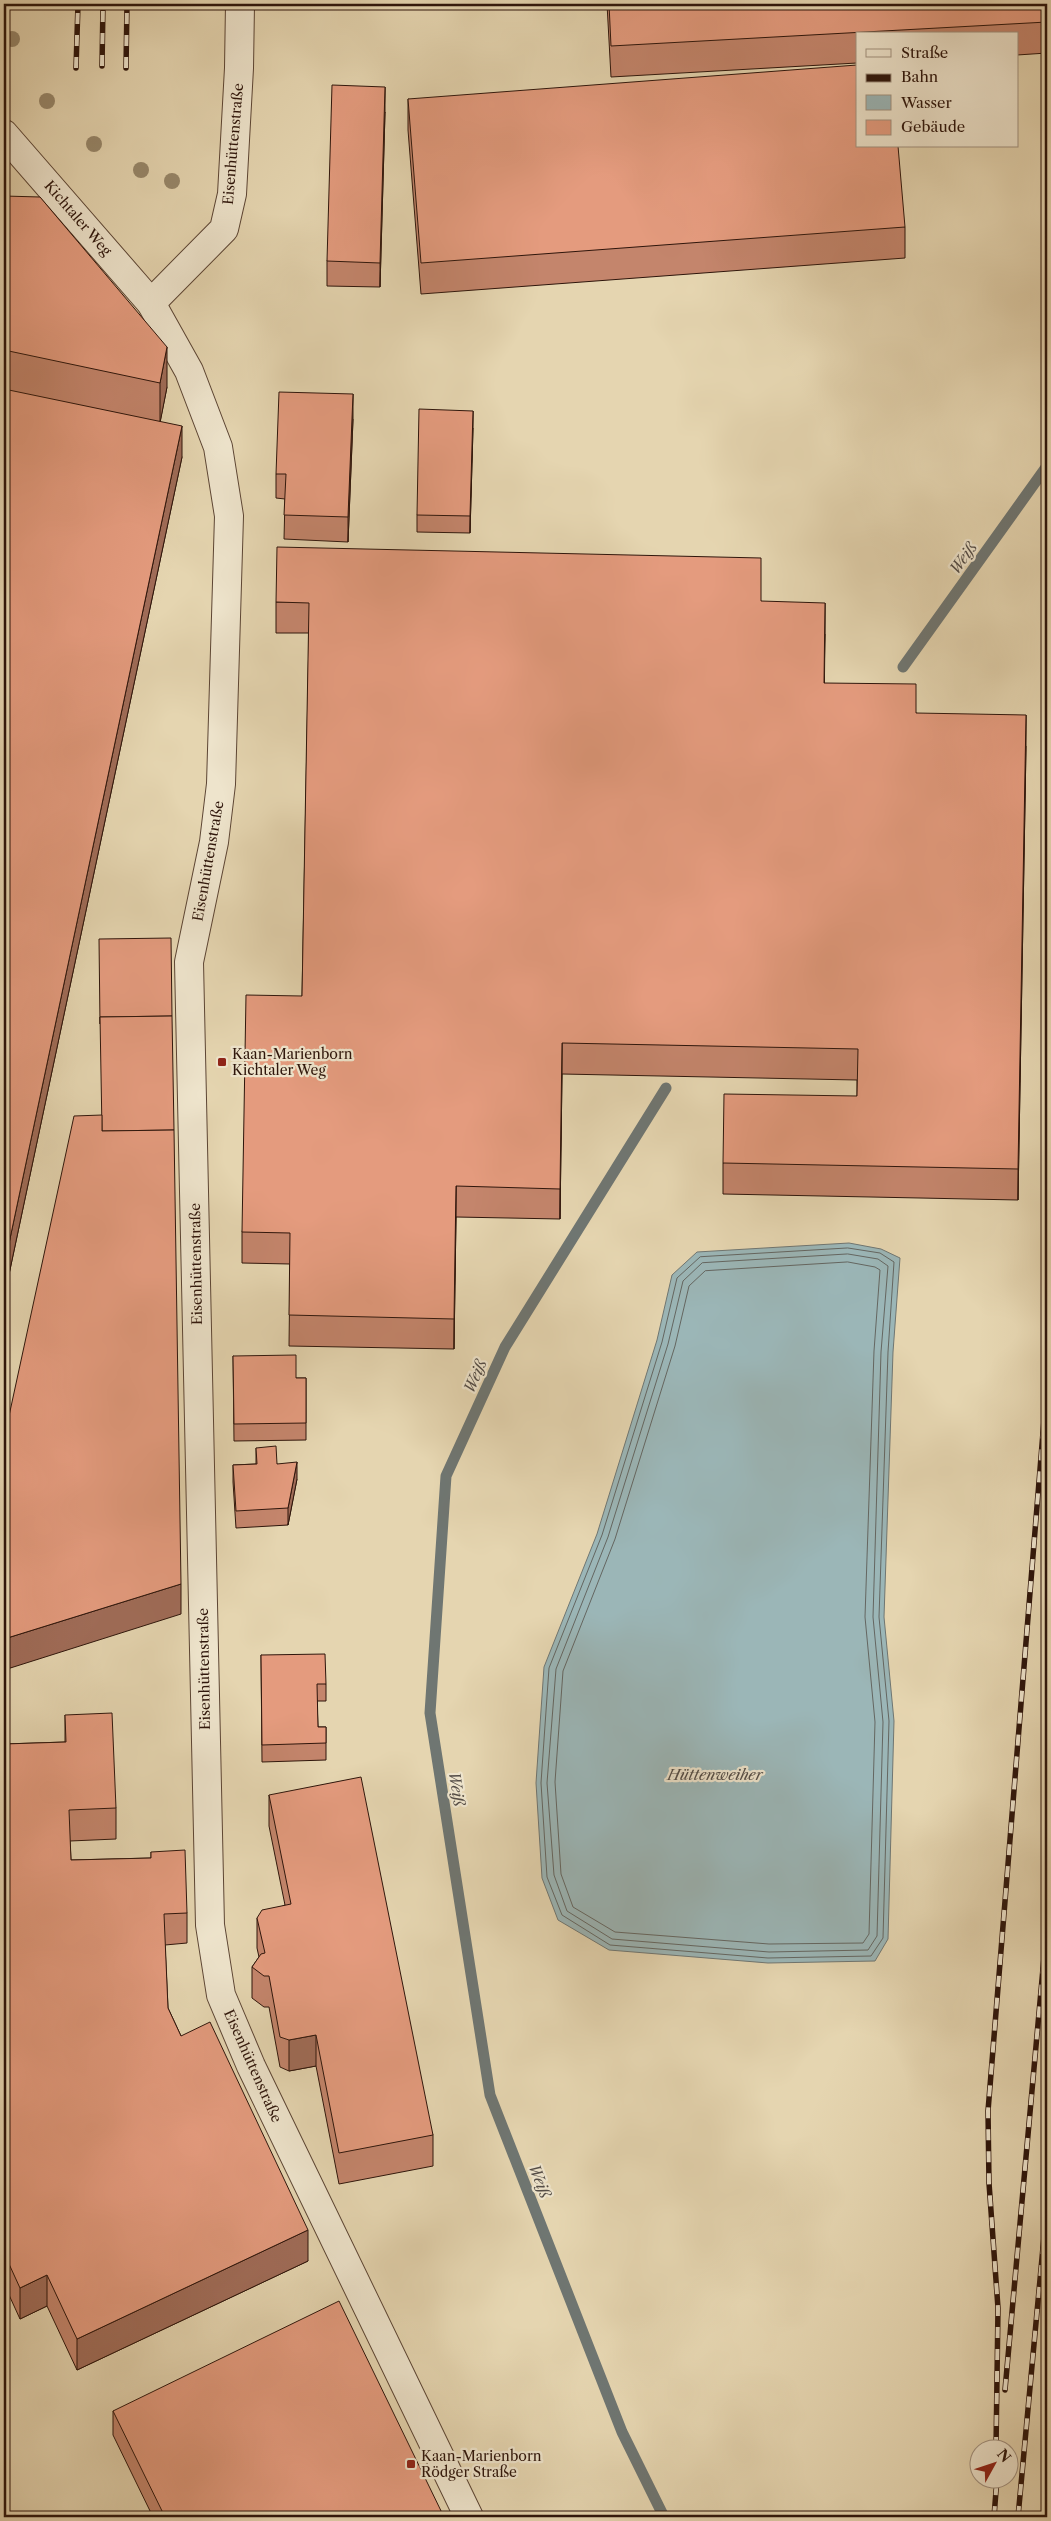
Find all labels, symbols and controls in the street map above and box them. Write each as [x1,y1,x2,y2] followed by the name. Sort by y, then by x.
[856,32,1018,148] legend
[901,43,948,62] text: Straße
[901,67,939,86] text: Bahn
[219,82,247,206] street label: Eisenhüttenstraße
[900,93,952,112] text: Wasser
[901,117,965,136] text: Gebäude
[40,177,116,260] street label: Kichtaler Weg
[945,538,981,578] water label: Weiß
[189,799,227,923] street label: Eisenhüttenstraße
[232,1045,353,1079] place label: Kaan-Marienborn Kichtaler Weg
[216,1056,228,1068] marker: Kaan-Marienborn Kichtaler Weg
[186,1203,206,1325] street label: Eisenhüttenstraße
[459,1356,491,1396] water label: Weiß
[194,1608,214,1730] street label: Eisenhüttenstraße
[666,1765,764,1784] water label: Hüttenweiher
[445,1770,469,1808] water label: Weiß
[220,2007,286,2126] street label: Eisenhüttenstraße
[525,2161,555,2201] water label: Weiß
[968,2438,1018,2488] north arrow
[993,2445,1015,2466] text: N
[421,2447,542,2481] place label: Kaan-Marienborn Rödger Straße
[405,2458,417,2470] marker: Kaan-Marienborn Rödger Straße

